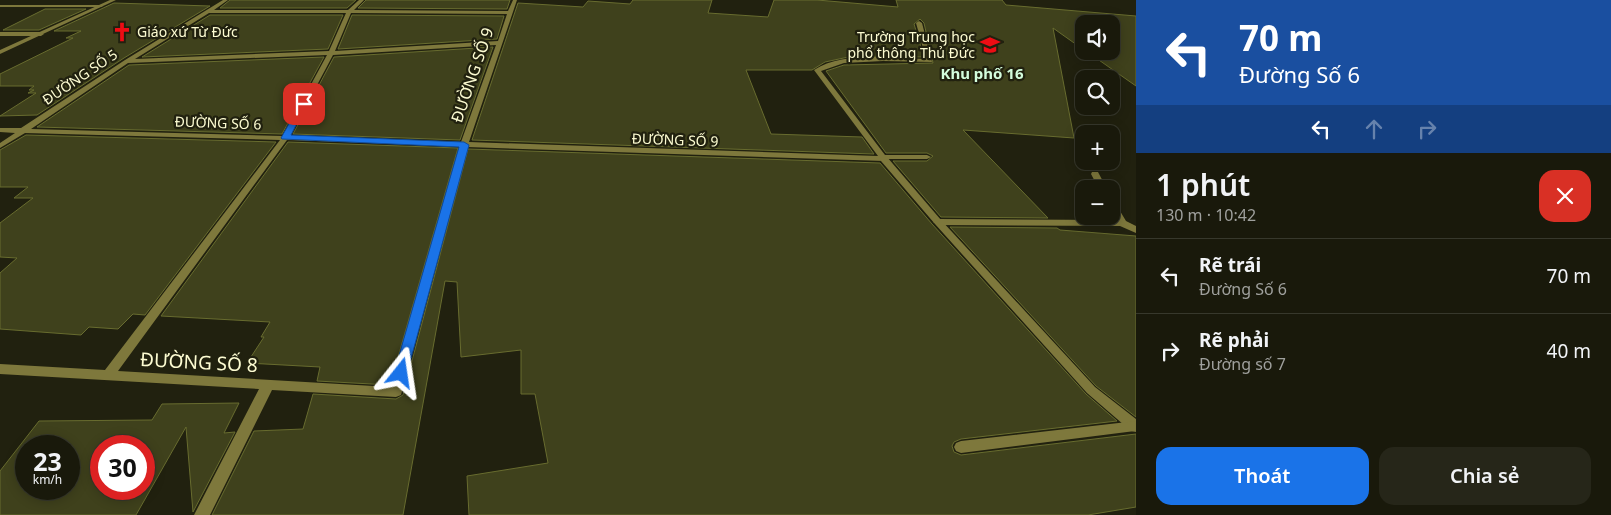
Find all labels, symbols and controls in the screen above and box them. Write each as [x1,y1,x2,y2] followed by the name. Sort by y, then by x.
[1239,14,1322,61] text: 70 m
[1075,15,1120,225] map controls
[1075,15,1120,60] button: sound
[1156,20,1221,85] icon: left
[111,21,133,43] church icon: Giáo xứ Từ Đức
[137,22,238,41] place label: Giáo xứ Từ Đức
[445,25,499,125] street label: ĐƯỜNG SỐ 9
[847,27,975,62] place label: Trường Trung học phổ thông Thủ Đức
[979,34,1001,56] school or university icon: Trường Trung học phổ thông Thủ Đức
[38,44,121,109] street label: ĐƯỜNG SỐ 5
[1239,59,1360,89] text: Đường Số 6
[940,63,1024,83] district label: Khu phố 16
[1075,70,1120,115] button: search
[283,83,325,125] pin
[290,90,318,118] icon: arrive
[174,111,262,134] street label: ĐƯỜNG SỐ 6
[1307,115,1335,143] icon: left
[1360,115,1388,143] icon: ahead
[1413,115,1441,143] icon: right
[1075,125,1120,170] button: +
[631,128,719,151] street label: ĐƯỜNG SỐ 9
[1156,164,1250,205] text: 1 phút
[1539,170,1591,222] button: close
[1075,180,1120,225] button: −
[1156,204,1256,226] text: 130 m · 10:42
[1199,252,1261,278] text: Rẽ trái
[1156,262,1184,290] icon: left
[1547,263,1591,289] text: 70 m
[1199,278,1287,300] text: Đường Số 6
[1199,327,1269,353] text: Rẽ phải
[1156,337,1184,365] icon: right
[1547,338,1591,364] text: 40 m
[140,346,258,378] street label: ĐƯỜNG SỐ 8
[374,346,426,398] position arrow
[1199,353,1286,375] text: Đường số 7
[90,435,155,500] speed limit sign: 30
[33,444,62,478] text: 23
[1156,447,1369,505] button: Thoát
[1379,447,1591,505] button: Chia sẻ
[33,471,62,488] text: km/h

